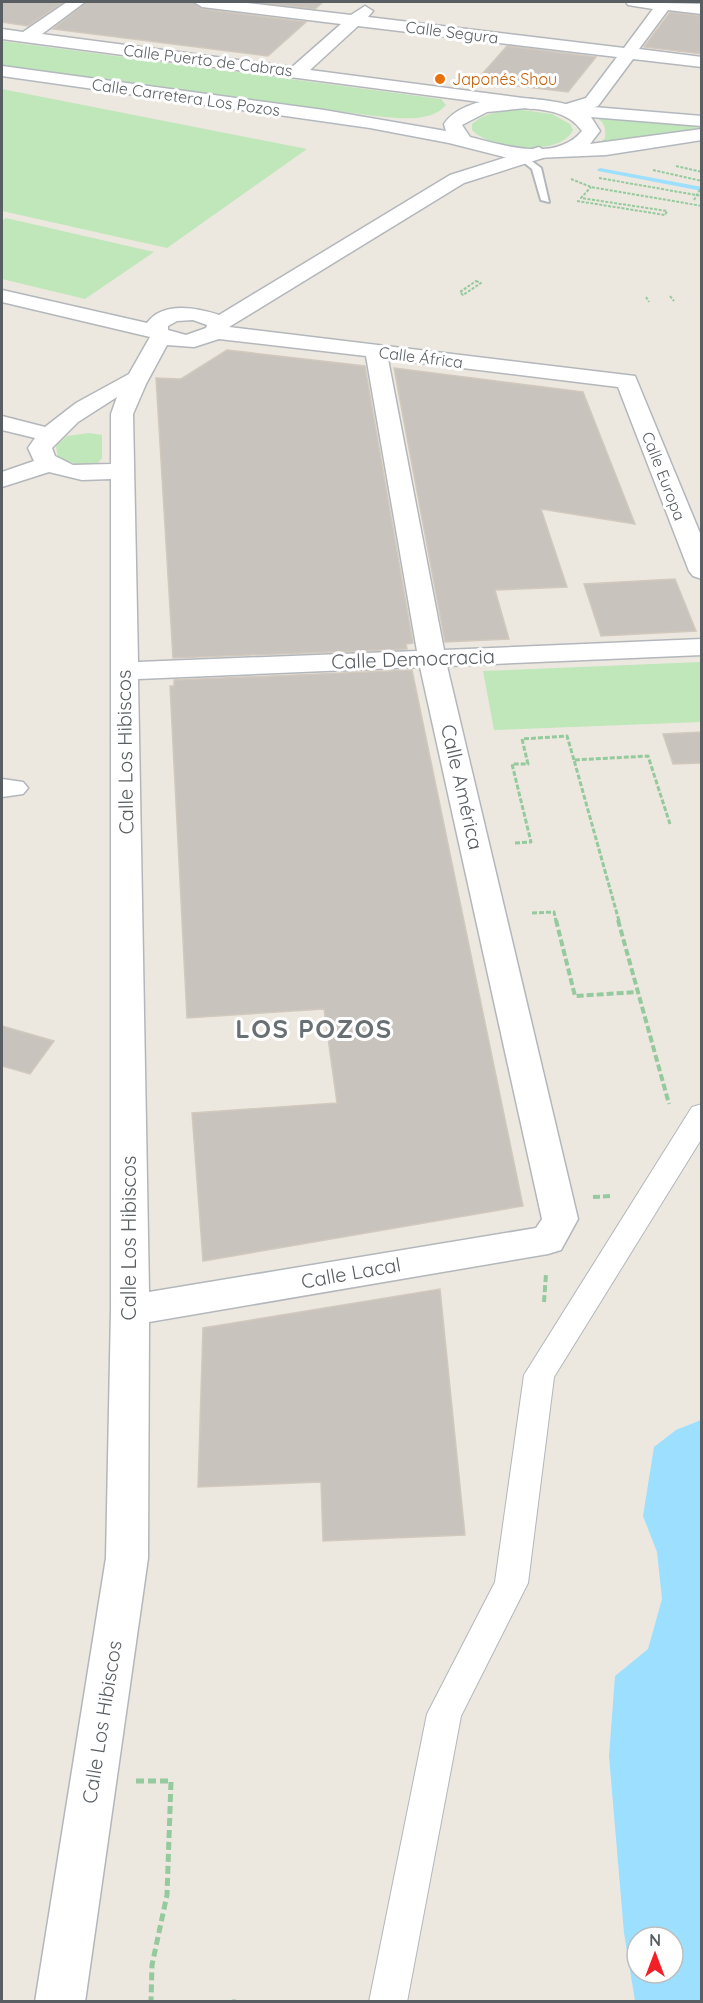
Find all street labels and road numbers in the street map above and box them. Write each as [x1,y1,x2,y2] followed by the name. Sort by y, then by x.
[404,16,500,48] street label: Calle Segura
[122,40,294,80] street label: Calle Puerto de Cabras
[91,74,281,120] street label: Calle Carretera Los Pozos
[378,342,464,372] street label: Calle África
[638,429,690,523] street label: Calle Europa
[331,643,495,674] street label: Calle Democracia
[111,669,138,835] street label: Calle Los Hibiscos
[436,722,489,852] street label: Calle América
[116,1156,141,1320] street label: Calle Los Hibiscos
[299,1251,403,1294] street label: Calle Lacal
[76,1639,127,1805] street label: Calle Los Hibiscos

